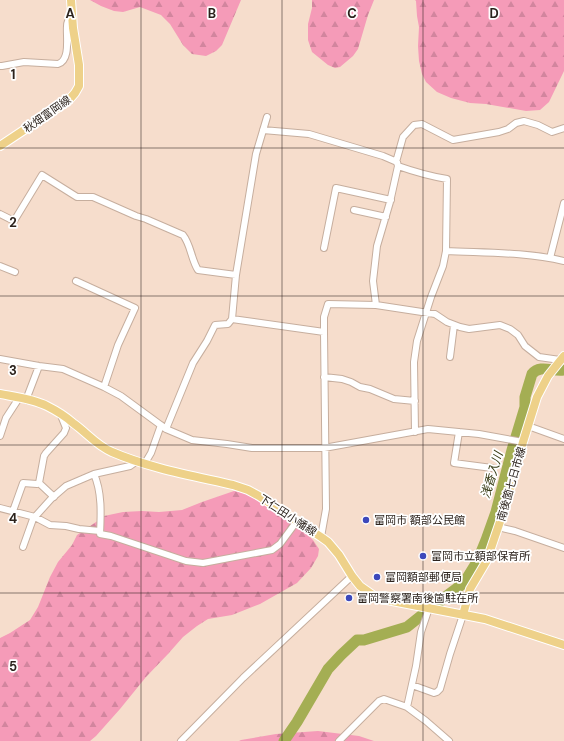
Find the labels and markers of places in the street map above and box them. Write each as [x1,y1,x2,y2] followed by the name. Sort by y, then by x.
[374,513,465,527] place label: 富岡市 額部公民館
[361,515,371,525] marker: 富岡市 額部公民館
[431,549,531,563] place label: 富岡市立額部保育所
[418,551,428,561] marker: 富岡市立額部保育所
[385,570,462,584] place label: 富岡額部郵便局
[372,572,382,582] marker: 富岡額部郵便局
[357,591,479,605] place label: 富岡警察署南後箇駐在所
[344,593,354,603] marker: 富岡警察署南後箇駐在所

